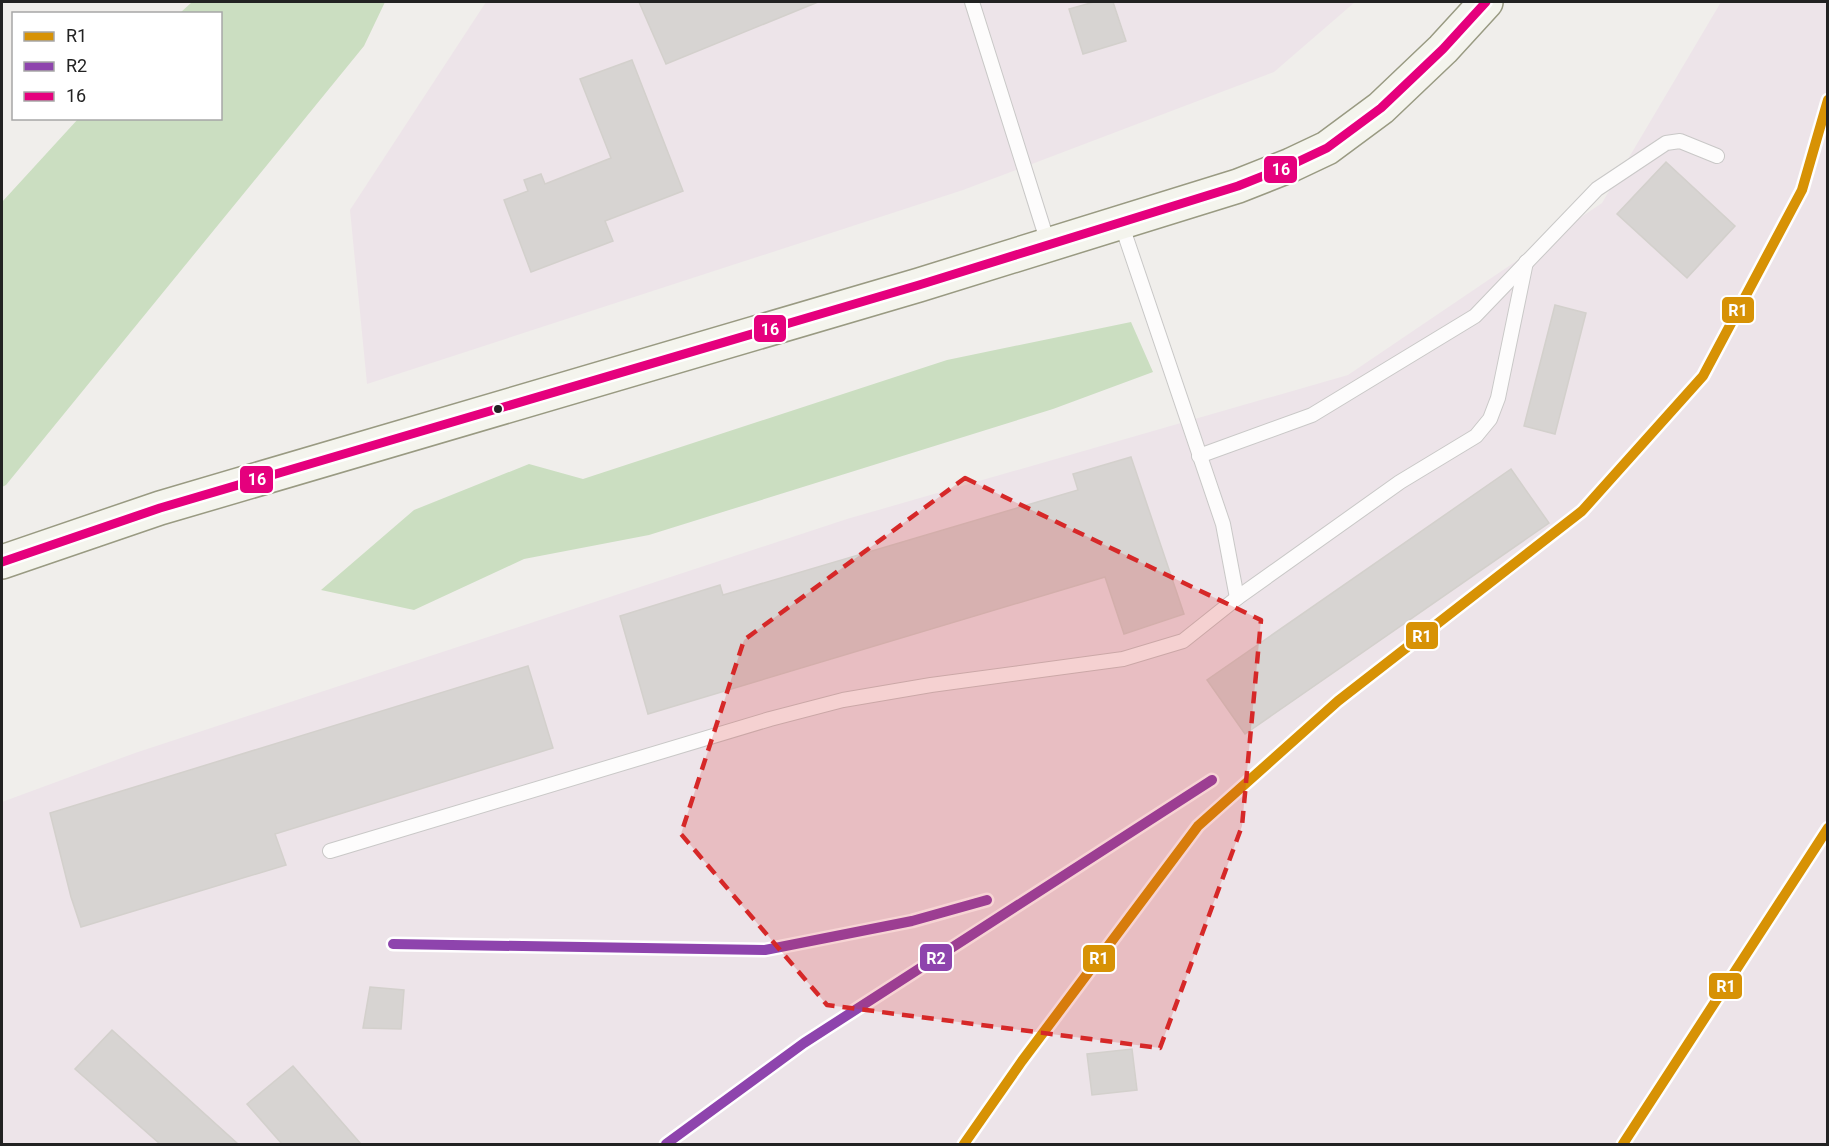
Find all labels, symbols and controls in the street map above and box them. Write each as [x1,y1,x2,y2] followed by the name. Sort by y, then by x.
[12,12,222,120] legend
[66,25,87,46] text: R1
[66,55,87,76] text: R2
[66,85,86,106] text: 16
[1263,155,1298,184] line badge: 16
[1272,160,1290,179] text: 16
[1721,296,1755,324] line badge: R1
[1728,301,1748,320] text: R1
[753,314,787,343] line badge: 16
[761,320,779,339] text: 16
[492,403,504,415] unlabelled marker
[239,465,274,494] line badge: 16
[248,470,266,489] text: 16
[1405,621,1439,650] line badge: R1
[1412,627,1432,646] text: R1
[919,943,953,972] line badge: R2
[1082,944,1116,973] line badge: R1
[926,949,946,968] text: R2
[1089,949,1109,968] text: R1
[1708,972,1743,1000] line badge: R1
[1716,977,1736,996] text: R1

